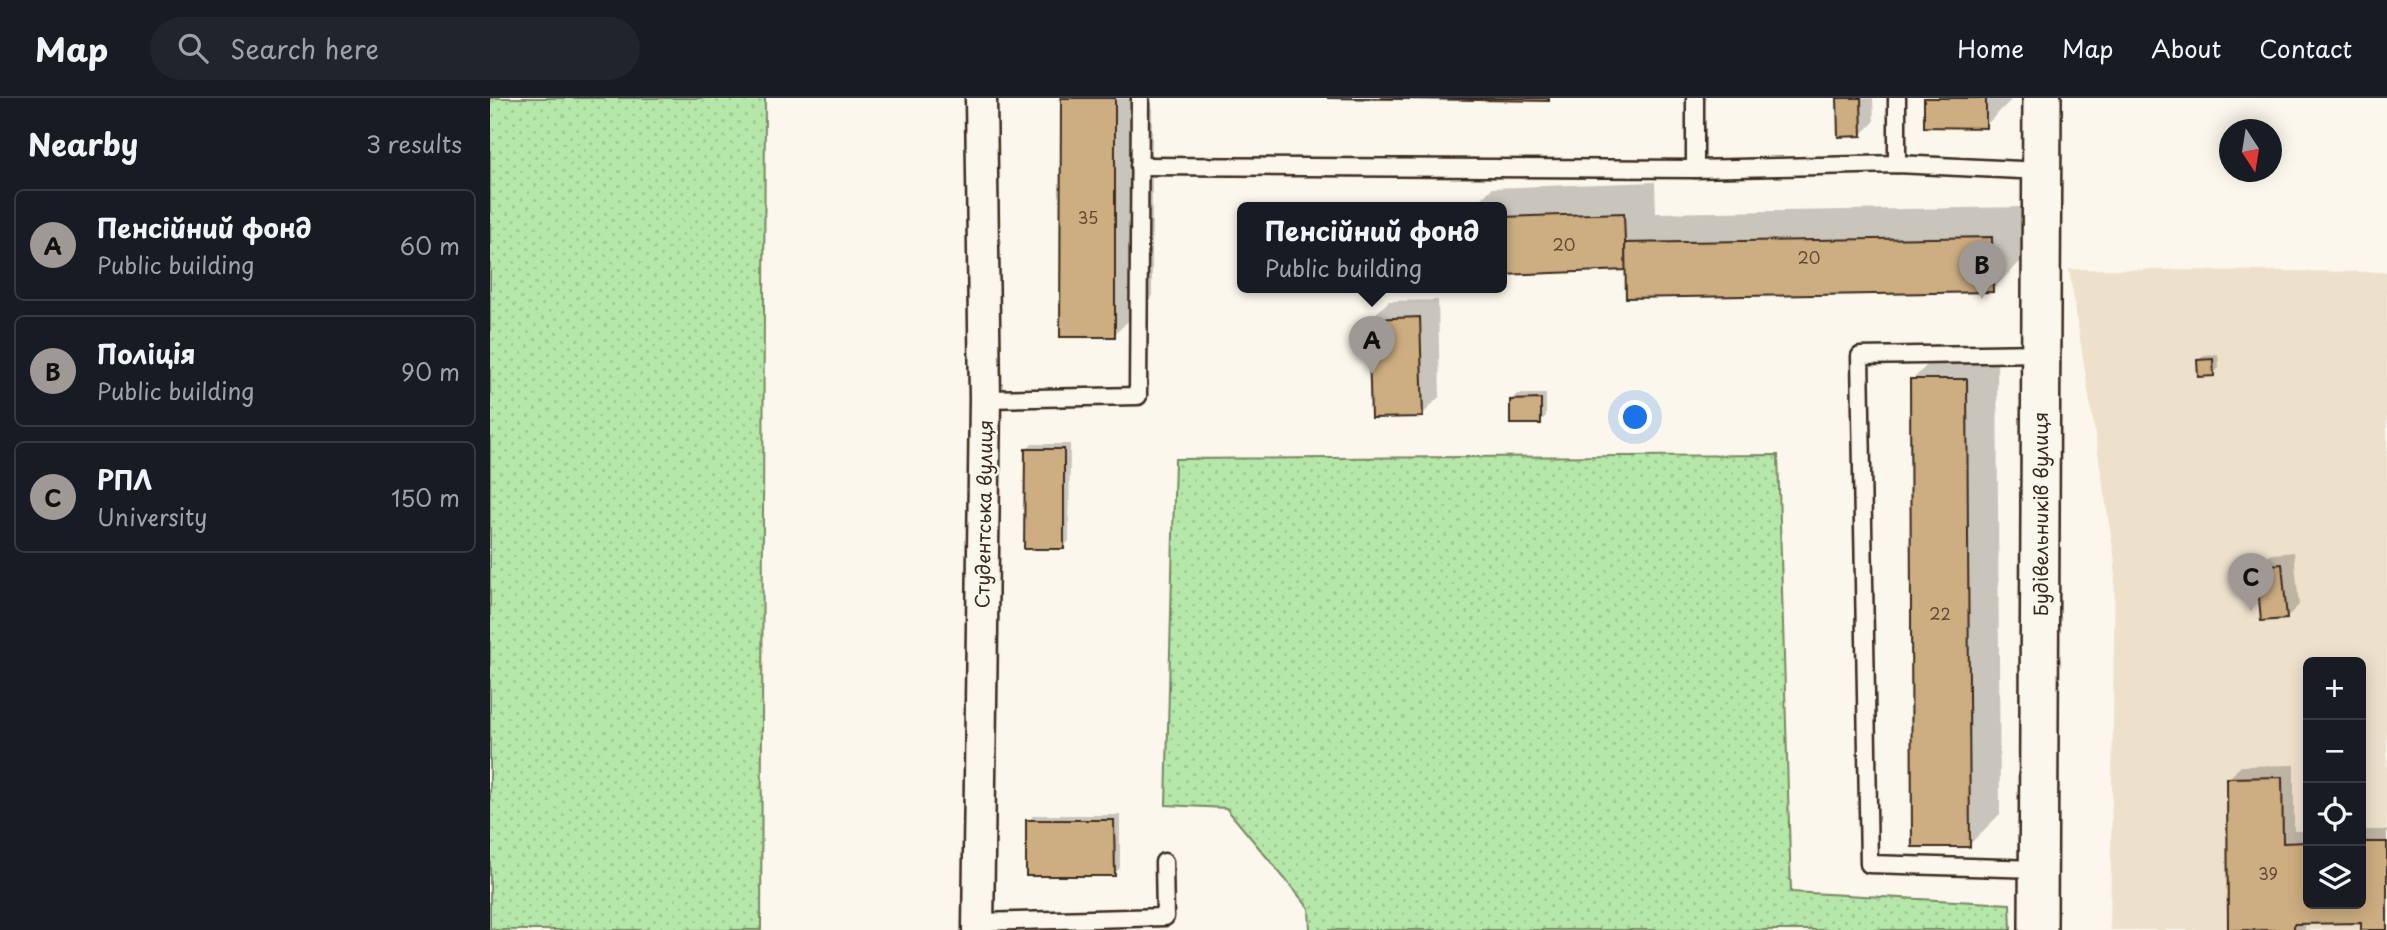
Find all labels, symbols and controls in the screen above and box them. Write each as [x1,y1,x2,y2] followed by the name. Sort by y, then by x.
[150,17,640,80] search box
[35,23,108,73] text: Map
[174,29,212,67] icon: search
[230,29,379,68] text: Search here
[1957,30,2024,66] text: Home
[2062,30,2113,66] text: Map
[2151,30,2221,66] text: About
[2259,30,2352,66] text: Contact
[2219,119,2282,182] north arrow
[28,121,138,166] text: Nearby
[366,126,462,161] text: 3 results
[1237,202,1507,293] popup
[1078,205,1098,229] house number: 35
[97,208,312,247] text: Пенсійний фонд
[1265,211,1479,250] text: Пенсійний фонд
[44,228,62,263] text: A
[400,228,460,263] text: 60 m
[1553,232,1575,256] house number: 20
[1959,241,2005,299] pin: B
[1798,245,1820,269] house number: 20
[97,247,254,282] text: Public building
[1265,250,1422,285] text: Public building
[1349,316,1395,374] pin: A
[97,334,195,373] text: Поліція
[45,354,61,389] text: B
[401,354,460,389] text: 90 m
[97,373,254,408] text: Public building
[1618,400,1652,434] your location
[2026,412,2054,616] street label: Будівельників вулиця
[967,419,999,609] street label: Студентська вулиця
[97,460,152,499] text: РПЛ
[44,480,62,515] text: C
[391,480,460,515] text: 150 m
[97,499,207,534] text: University
[2228,553,2274,611] pin: C
[1929,601,1951,625] house number: 22
[2303,657,2366,909] map controls
[2303,657,2366,720] button: +
[2303,720,2366,783] button: −
[2303,783,2366,846] button: locate
[2303,846,2366,909] button: layers
[2258,861,2278,885] house number: 39

